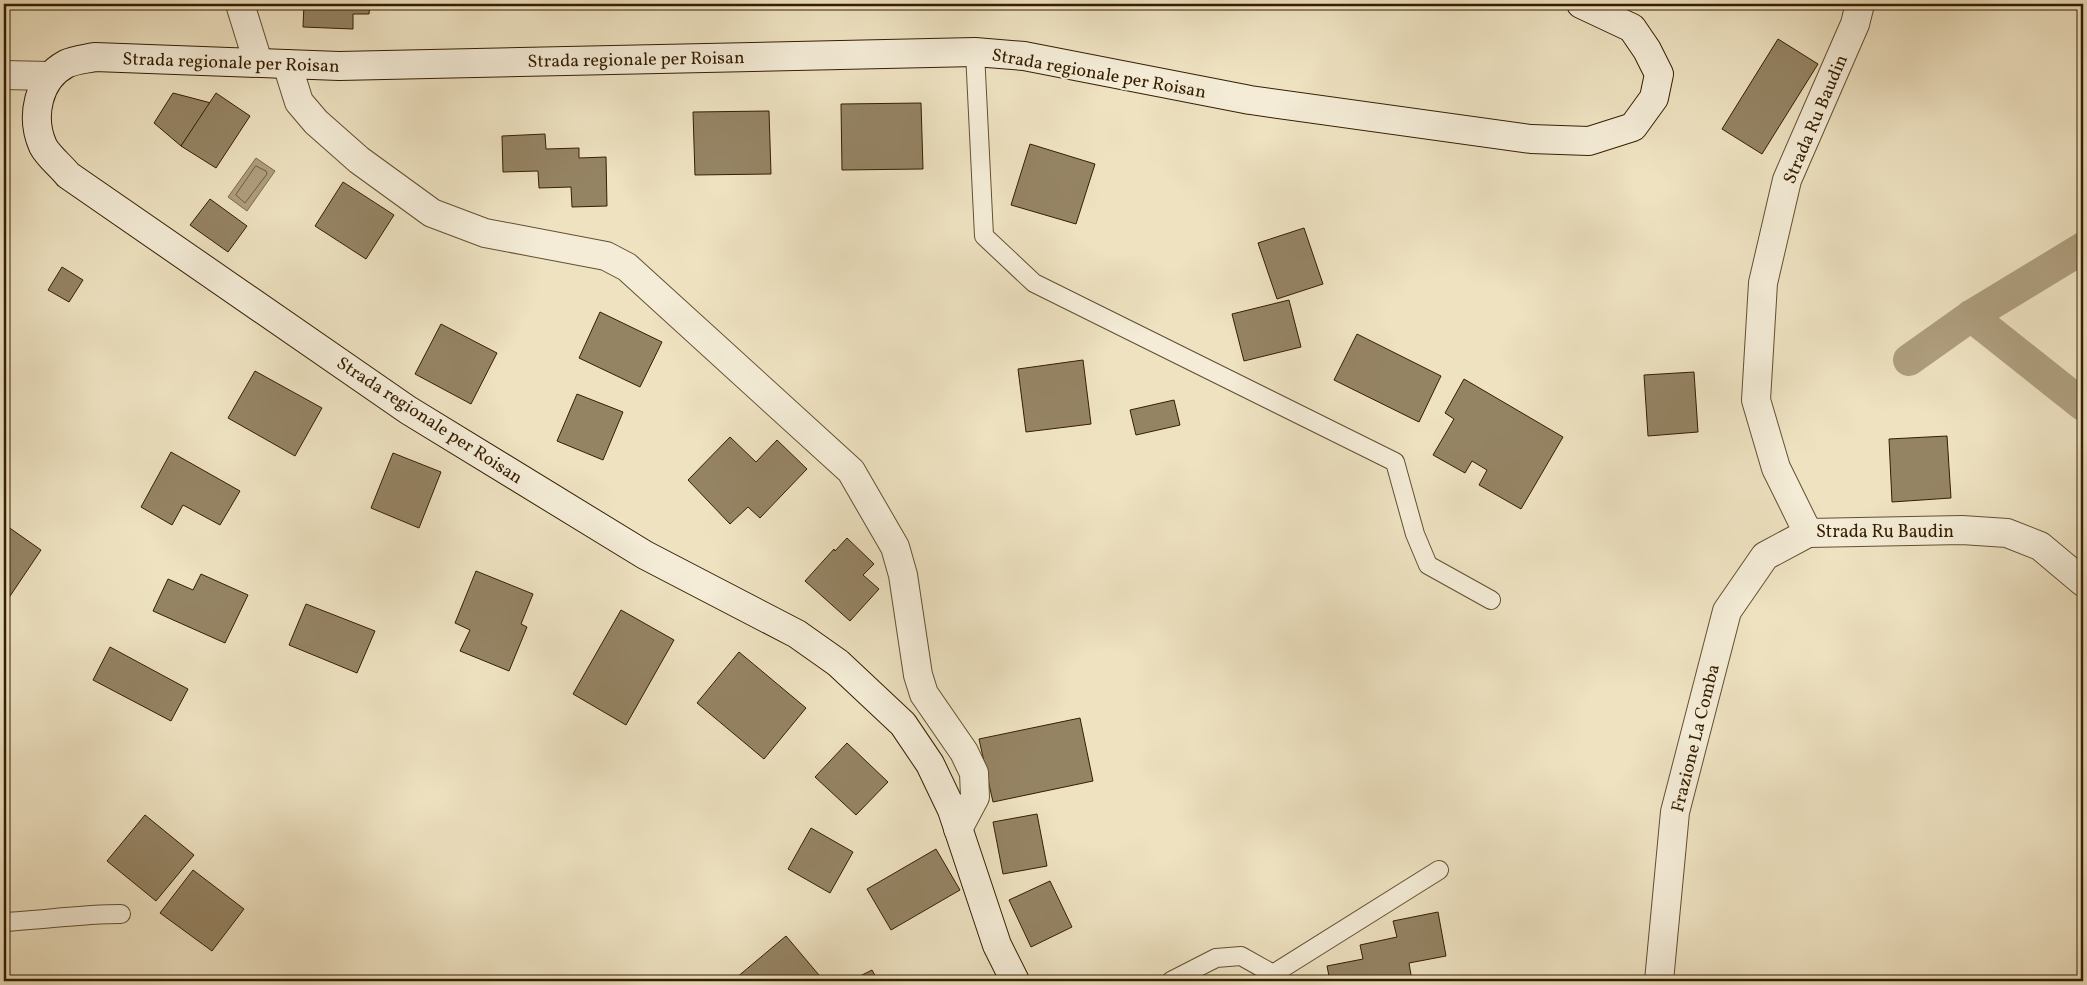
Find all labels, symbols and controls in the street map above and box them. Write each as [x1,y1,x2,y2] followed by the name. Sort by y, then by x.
[990,43,1208,106] street label: Strada regionale per Roisan
[527,46,745,75] street label: Strada regionale per Roisan
[122,47,340,80] street label: Strada regionale per Roisan
[1778,51,1855,188] street label: Strada Ru Baudin
[331,352,527,491] street label: Strada regionale per Roisan
[1816,520,1954,545] street label: Strada Ru Baudin
[1666,662,1727,815] street label: Frazione La Comba

